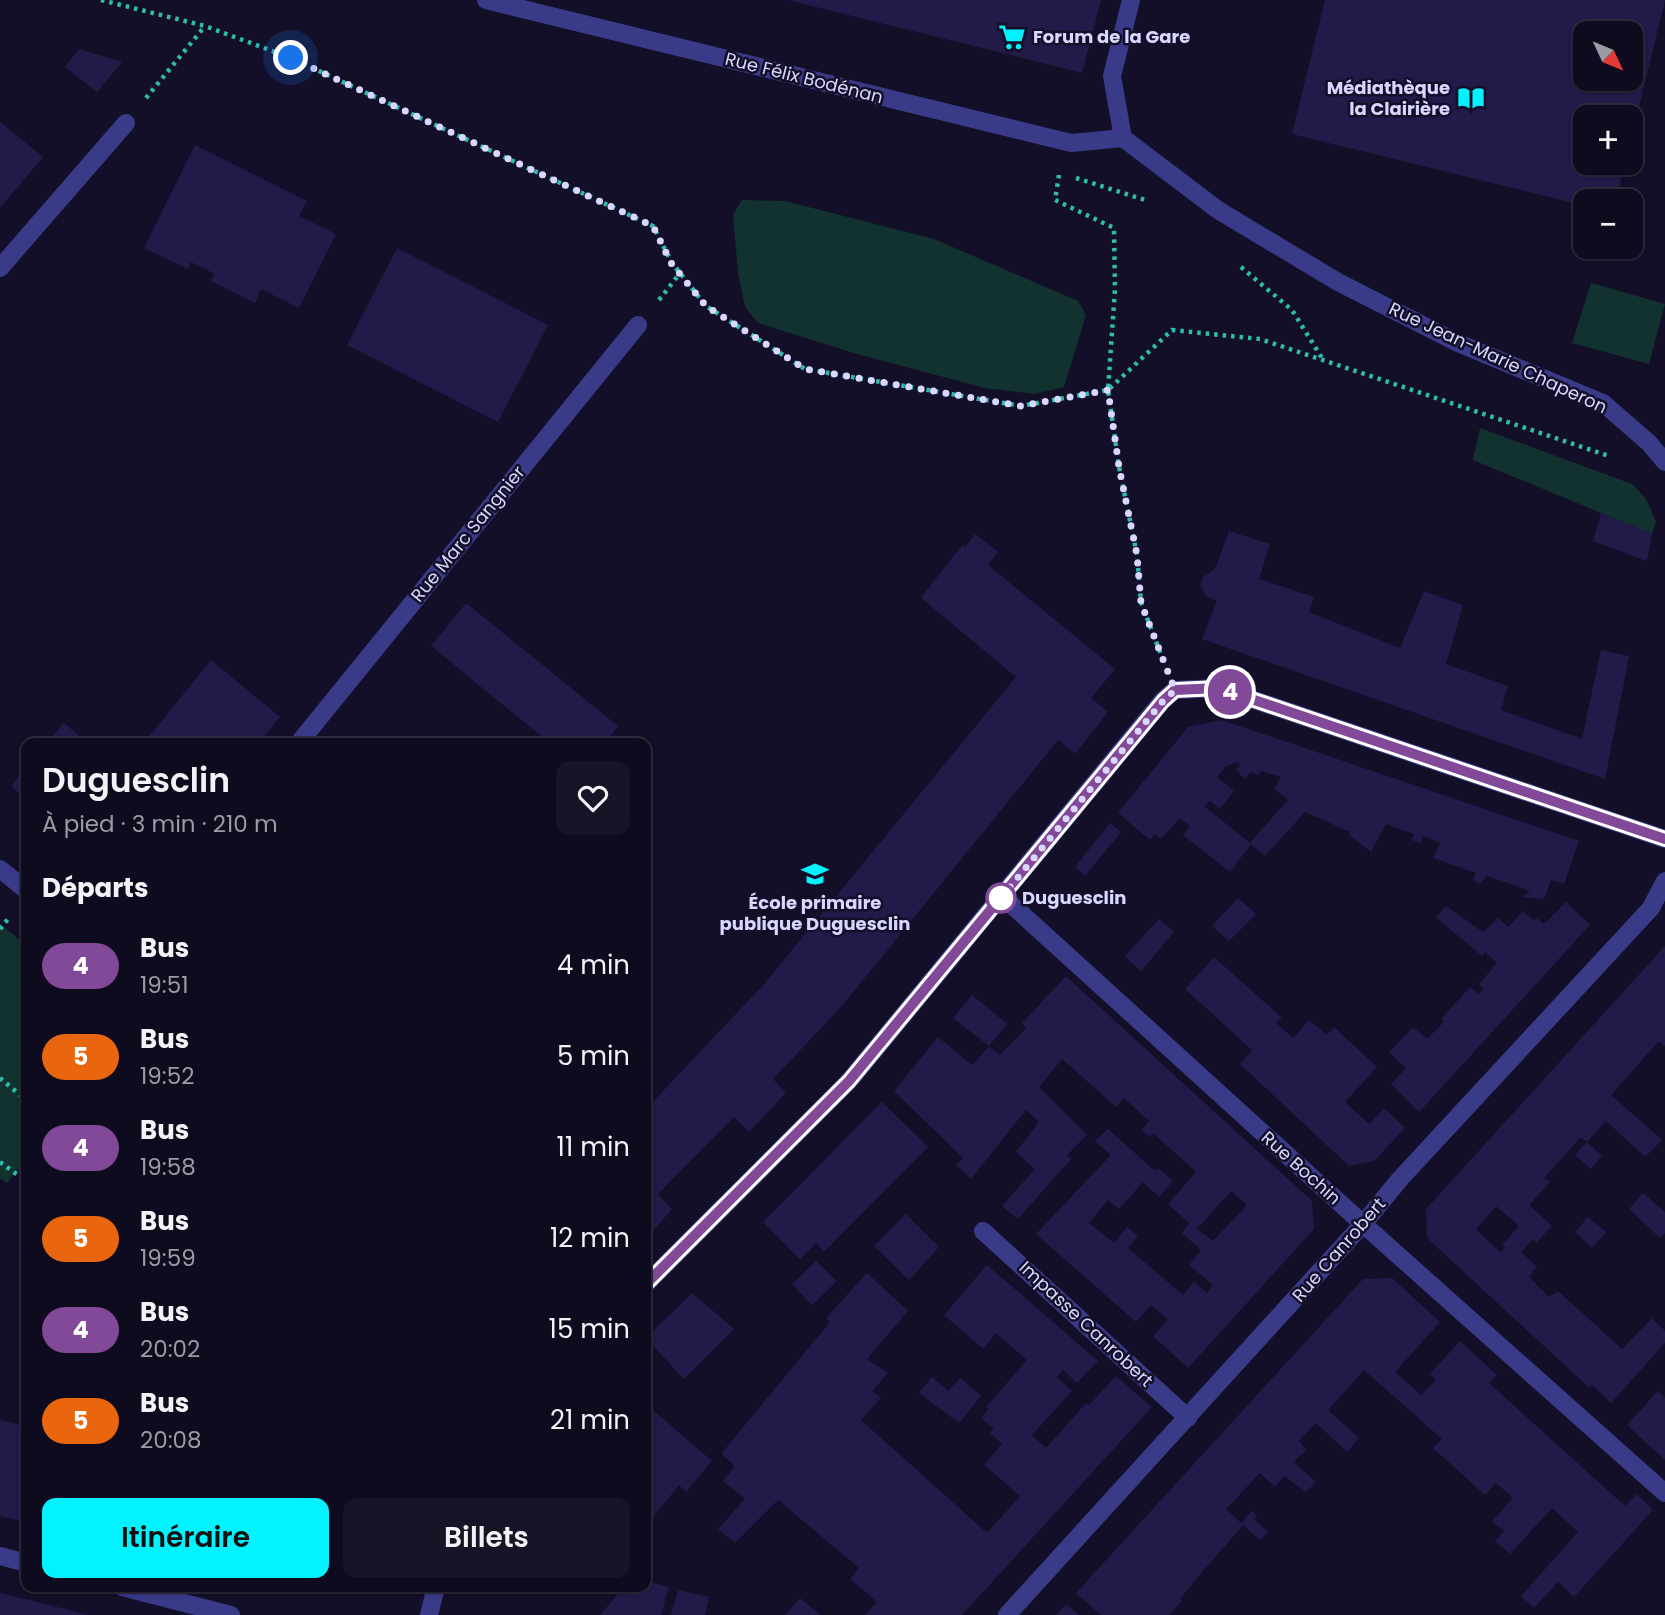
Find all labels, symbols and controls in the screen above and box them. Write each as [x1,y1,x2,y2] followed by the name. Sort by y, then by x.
[1573,21,1643,91] north arrow
[1573,21,1643,259] map controls
[997,22,1027,52] supermarket icon: Forum de la Gare
[1033,24,1190,49] place label: Forum de la Gare
[273,40,308,75] your location
[722,46,886,109] street label: Rue Félix Bodénan
[1327,75,1450,121] place label: Médiathèque la Clairière
[1456,83,1486,113] library icon: Médiathèque la Clairière
[1573,105,1643,175] button: +
[1573,189,1643,259] button: −
[1385,296,1611,419] street label: Rue Jean-Marie Chaperon
[405,460,531,607] street label: Rue Marc Sangnier
[1207,669,1253,715] line badge: 4
[1222,675,1238,708] text: 4
[42,757,230,804] text: Duguesclin
[556,761,630,835] button: heart
[42,808,278,840] text: À pied · 3 min · 210 m
[800,859,830,889] school or university icon: École primaire publique Duguesclin
[42,870,148,906] text: Départs
[986,883,1016,913] marker: Duguesclin
[1022,885,1126,910] place label: Duguesclin
[720,890,910,936] place label: École primaire publique Duguesclin
[140,930,189,966] text: Bus
[557,947,630,983] text: 4 min
[72,949,89,982] text: 4
[140,969,189,1001] text: 19:51
[140,1021,189,1057] text: Bus
[557,1038,630,1074] text: 5 min
[73,1040,88,1073] text: 5
[140,1060,194,1092] text: 19:52
[140,1112,189,1148] text: Bus
[1256,1125,1347,1210] street label: Rue Bochin
[557,1129,630,1165] text: 11 min
[72,1131,89,1164] text: 4
[140,1151,196,1183] text: 19:58
[1286,1192,1391,1307] street label: Rue Canrobert
[140,1203,189,1239] text: Bus
[550,1220,630,1256] text: 12 min
[73,1222,88,1255] text: 5
[140,1242,196,1274] text: 19:59
[1014,1255,1159,1392] street label: Impasse Canrobert
[140,1294,189,1330] text: Bus
[549,1311,630,1347] text: 15 min
[72,1313,89,1346] text: 4
[140,1333,200,1365] text: 20:02
[140,1385,189,1421] text: Bus
[550,1402,630,1438] text: 21 min
[73,1404,88,1437] text: 5
[140,1424,202,1456] text: 20:08
[42,1498,329,1578] button: Itinéraire
[343,1498,630,1578] button: Billets

